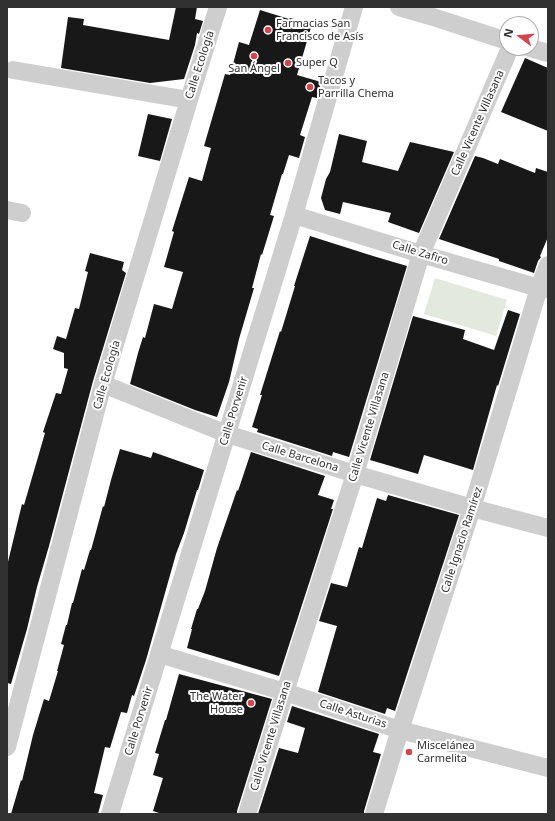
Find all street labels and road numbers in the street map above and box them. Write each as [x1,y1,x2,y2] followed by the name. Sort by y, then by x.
[183,29,217,101] street label: Calle Ecología
[449,68,507,178] street label: Calle Vicente Villasana
[390,238,450,268] street label: Calle Zafiro
[91,339,123,411] street label: Calle Ecología
[346,370,392,484] street label: Calle Vicente Villasana
[217,375,251,447] street label: Calle Porvenir
[260,439,340,475] street label: Calle Barcelona
[439,485,485,595] street label: Calle Ignacio Ramírez
[248,679,294,793] street label: Calle Vicente Villasana
[122,685,156,757] street label: Calle Porvenir
[318,697,388,731] street label: Calle Asturias

